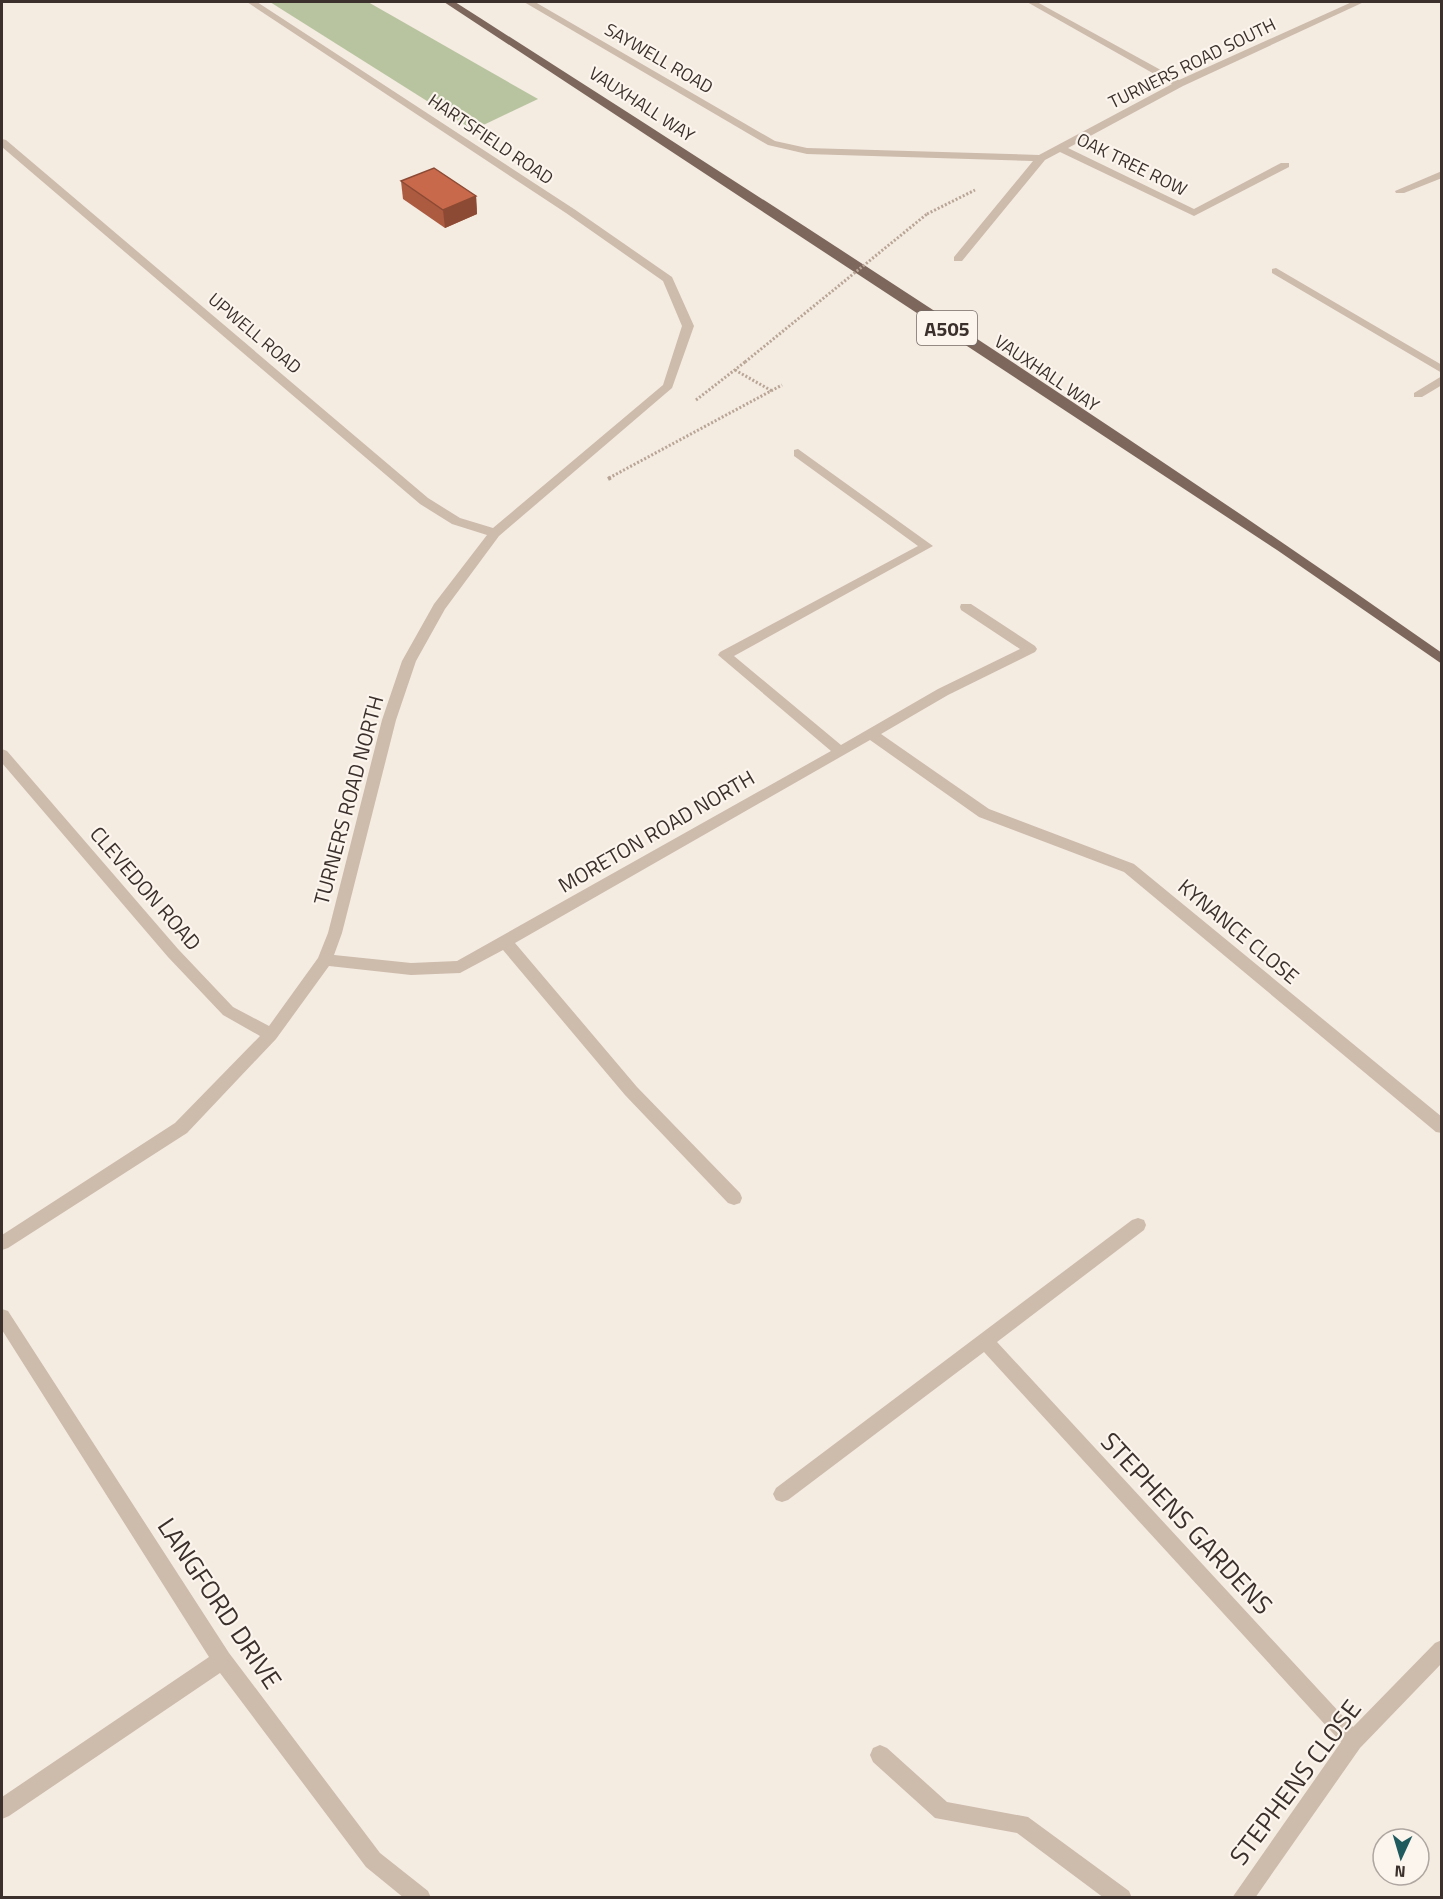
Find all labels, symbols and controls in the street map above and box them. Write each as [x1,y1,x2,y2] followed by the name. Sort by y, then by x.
[1104,11,1280,115] street label: TURNERS ROAD SOUTH
[600,16,718,100] street label: SAYWELL ROAD
[584,60,701,149] street label: VAUXHALL WAY
[423,87,559,191] street label: HARTSFIELD ROAD
[1072,126,1192,202] street label: OAK TREE ROW
[202,286,308,380] street label: UPWELL ROAD
[917,311,977,345] road number: A505
[989,328,1105,418] street label: VAUXHALL WAY
[305,692,391,908] street label: TURNERS ROAD NORTH
[552,761,760,901] street label: MORETON ROAD NORTH
[83,819,209,957] street label: CLEVEDON ROAD
[1171,871,1307,991] street label: KYNANCE CLOSE
[1092,1423,1282,1623] street label: STEPHENS GARDENS
[148,1509,292,1697] street label: LANGFORD DRIVE
[1220,1691,1370,1873] street label: STEPHENS CLOSE
[1371,1827,1431,1887] north arrow
[1394,1860,1406,1884] text: N

